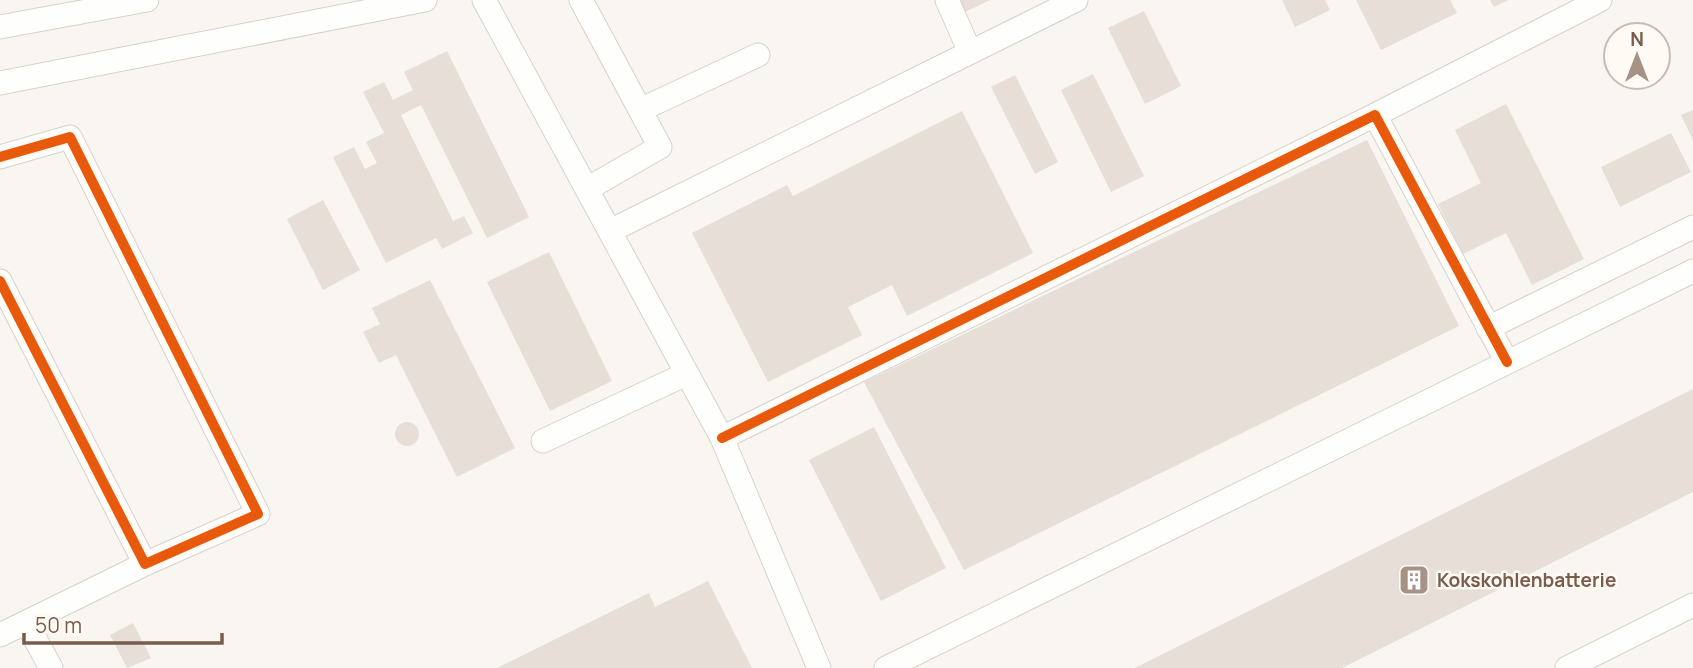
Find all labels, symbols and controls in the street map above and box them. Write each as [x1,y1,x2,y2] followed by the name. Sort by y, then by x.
[1602,21,1672,91] north arrow
[1630,26,1644,52] text: N
[1397,563,1431,597] building icon: Kokskohlenbatterie
[1437,567,1616,593] place label: Kokskohlenbatterie
[24,602,222,646] scale bar
[35,611,82,639] text: 50 m

